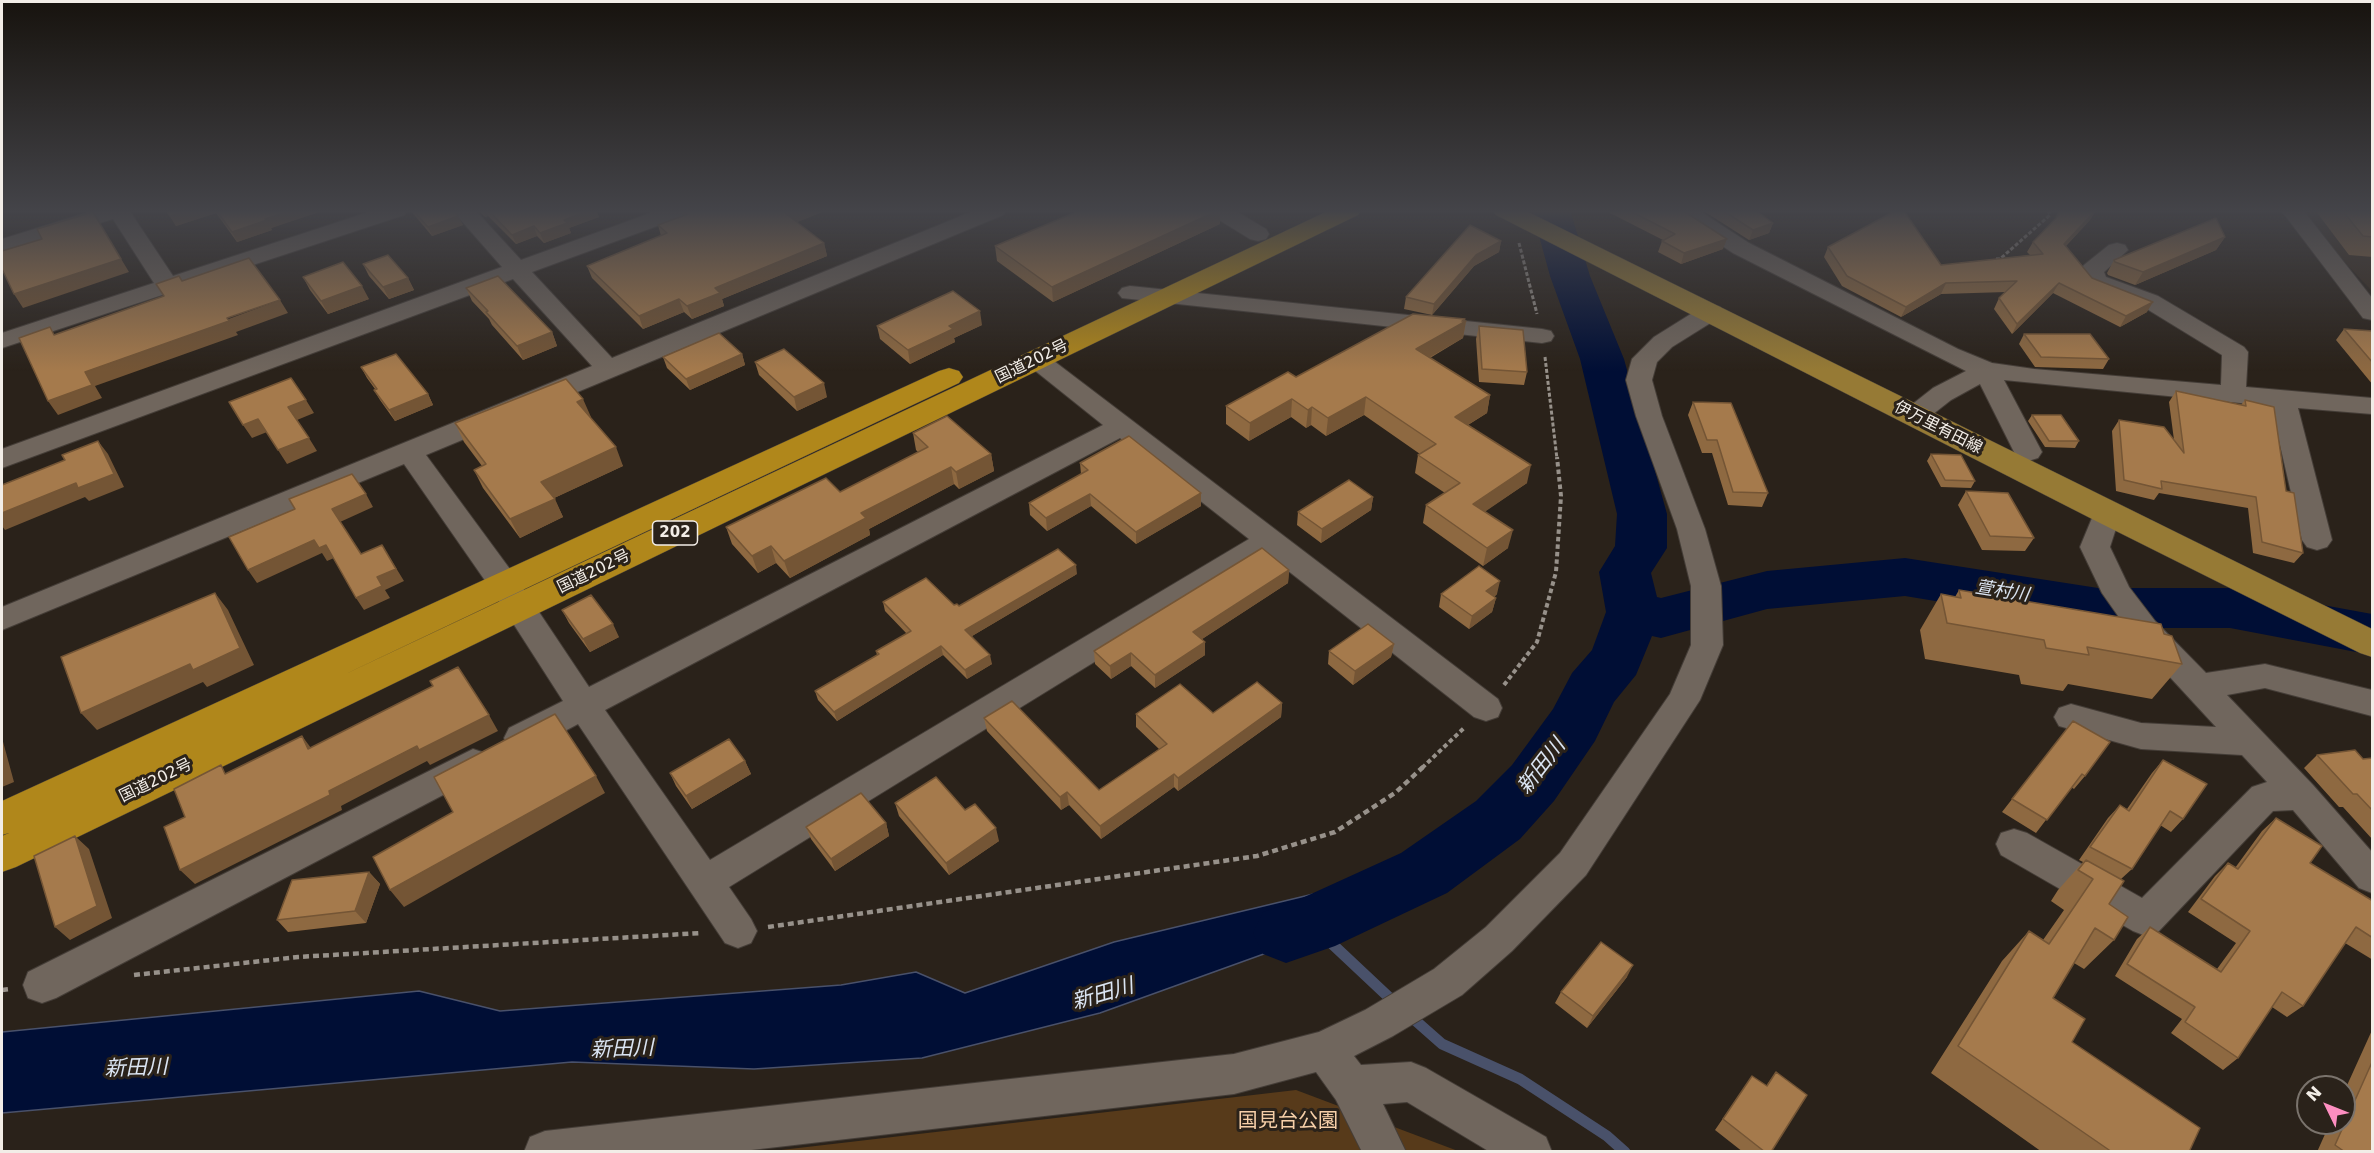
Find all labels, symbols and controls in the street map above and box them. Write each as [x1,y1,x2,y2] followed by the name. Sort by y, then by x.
[992,336,1072,388] street label: 国道202号
[1891,398,1985,458] street label: 伊万里有田線
[652,521,698,545] road number: 202
[554,546,634,598] street label: 国道202号
[1974,577,2030,607] water label: 萱村川
[1513,734,1571,800] water label: 新田川
[116,755,196,807] street label: 国道202号
[1069,974,1137,1016] water label: 新田川
[590,1036,654,1064] water label: 新田川
[104,1055,168,1083] water label: 新田川
[2296,1075,2356,1135] north arrow
[2302,1082,2325,1105] text: N
[1238,1110,1338,1134] park label: 国見台公園

